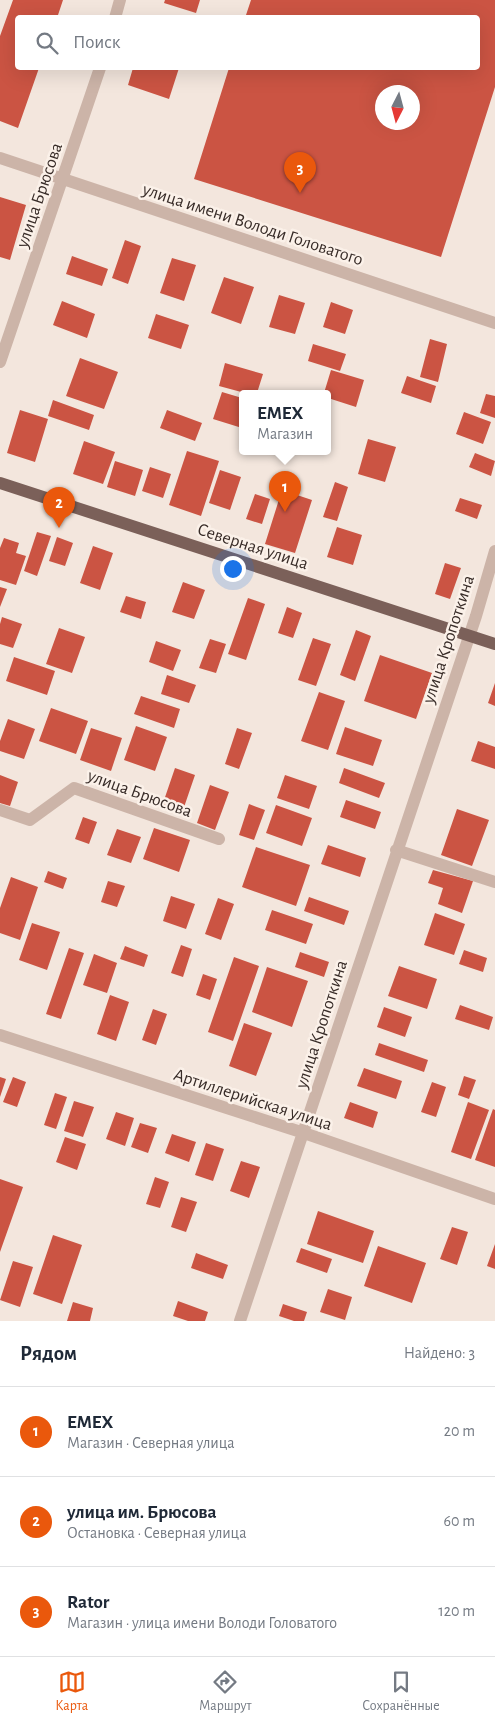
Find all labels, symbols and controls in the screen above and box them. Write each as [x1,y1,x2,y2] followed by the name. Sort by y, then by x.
[15,15,480,70] search box
[33,29,61,57] icon: search
[73,33,120,52] text: Поиск
[375,85,420,130] north arrow
[13,141,66,251] street label: улица Брюсова
[284,152,316,193] pin: 3
[139,180,365,269] street label: улица имени Володи Головатого
[239,390,331,455] popup
[257,404,303,423] text: EMEX
[257,426,313,442] text: Магазин
[269,471,301,512] pin: 1
[43,487,75,528] pin: 2
[195,521,310,573] street label: Северная улица
[220,556,246,582] your location
[419,573,478,707] street label: улица Кропоткина
[84,766,194,821] street label: улица Брюсова
[292,958,351,1092] street label: улица Кропоткина
[171,1066,334,1134] street label: Артиллерийская улица
[20,1343,77,1364] text: Рядом
[404,1345,475,1361] text: Найдено: 3
[67,1413,113,1432] text: EMEX
[33,1423,39,1439] text: 1
[444,1423,475,1439] text: 20 m
[67,1435,235,1451] text: Магазин · Северная улица
[67,1503,217,1522] text: улица им. Брюсова
[32,1513,40,1529] text: 2
[444,1513,475,1529] text: 60 m
[67,1525,247,1541] text: Остановка · Северная улица
[67,1593,109,1612] text: Rator
[33,1603,39,1619] text: 3
[438,1603,475,1619] text: 120 m
[67,1615,337,1631] text: Магазин · улица имени Володи Головатого
[55,1668,88,1715] tab: Карта
[199,1668,252,1715] tab: Маршрут
[362,1668,440,1715] tab: Сохранённые

